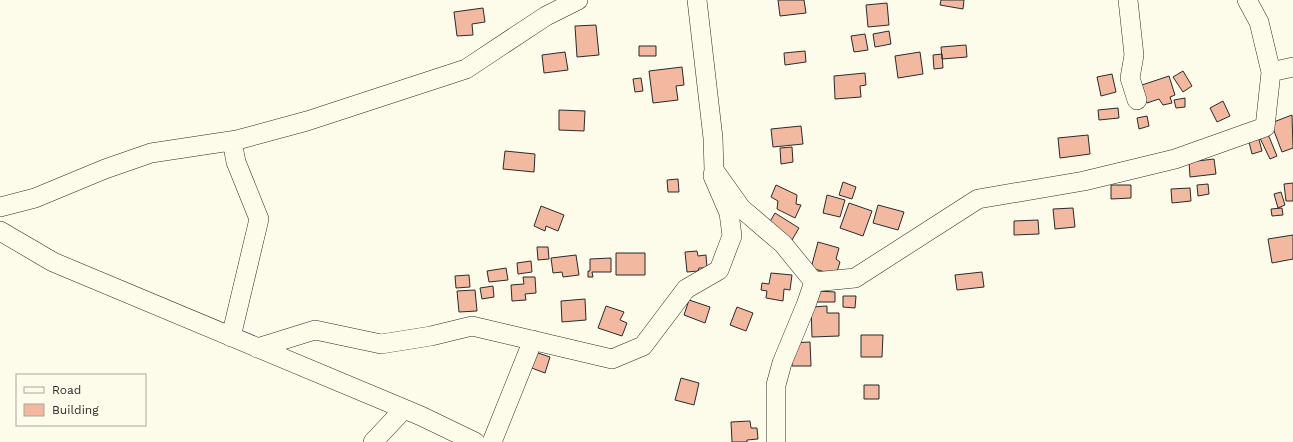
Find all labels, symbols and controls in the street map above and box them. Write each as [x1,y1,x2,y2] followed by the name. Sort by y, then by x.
[16,374,146,426] legend
[52,383,81,397] text: Road
[52,403,99,417] text: Building

